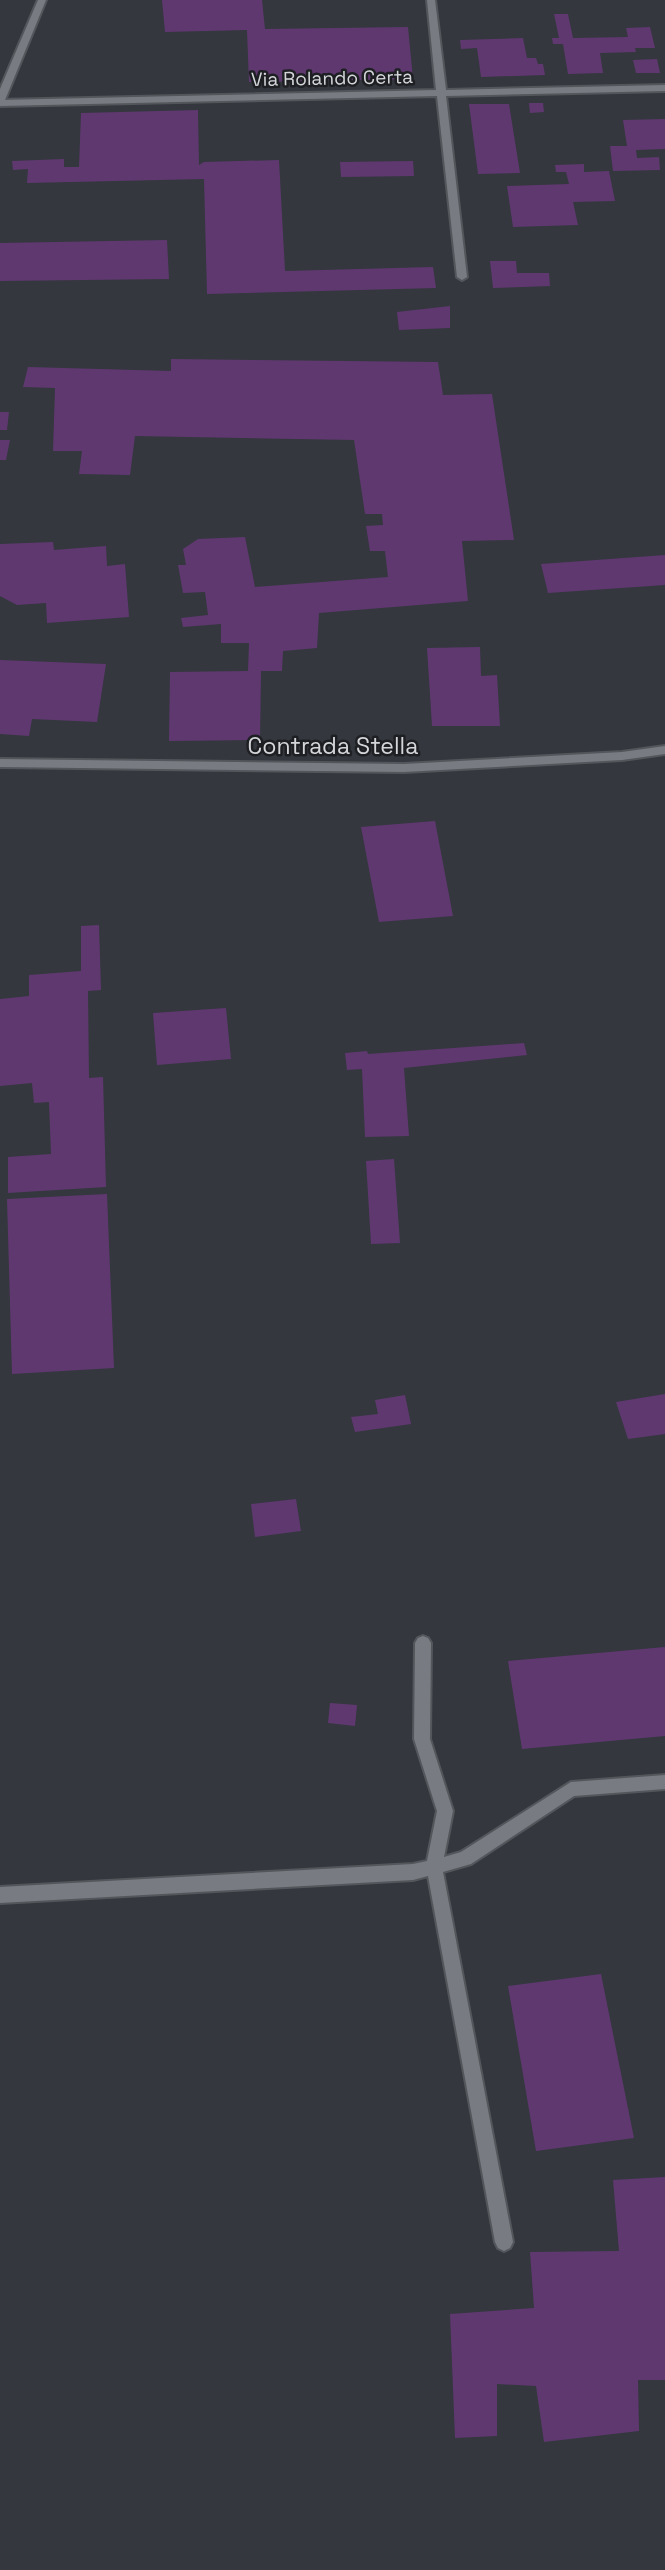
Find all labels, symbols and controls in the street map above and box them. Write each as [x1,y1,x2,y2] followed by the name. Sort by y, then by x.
[251,64,413,92] street label: Via Rolando Certa
[248,731,418,761] street label: Contrada Stella

